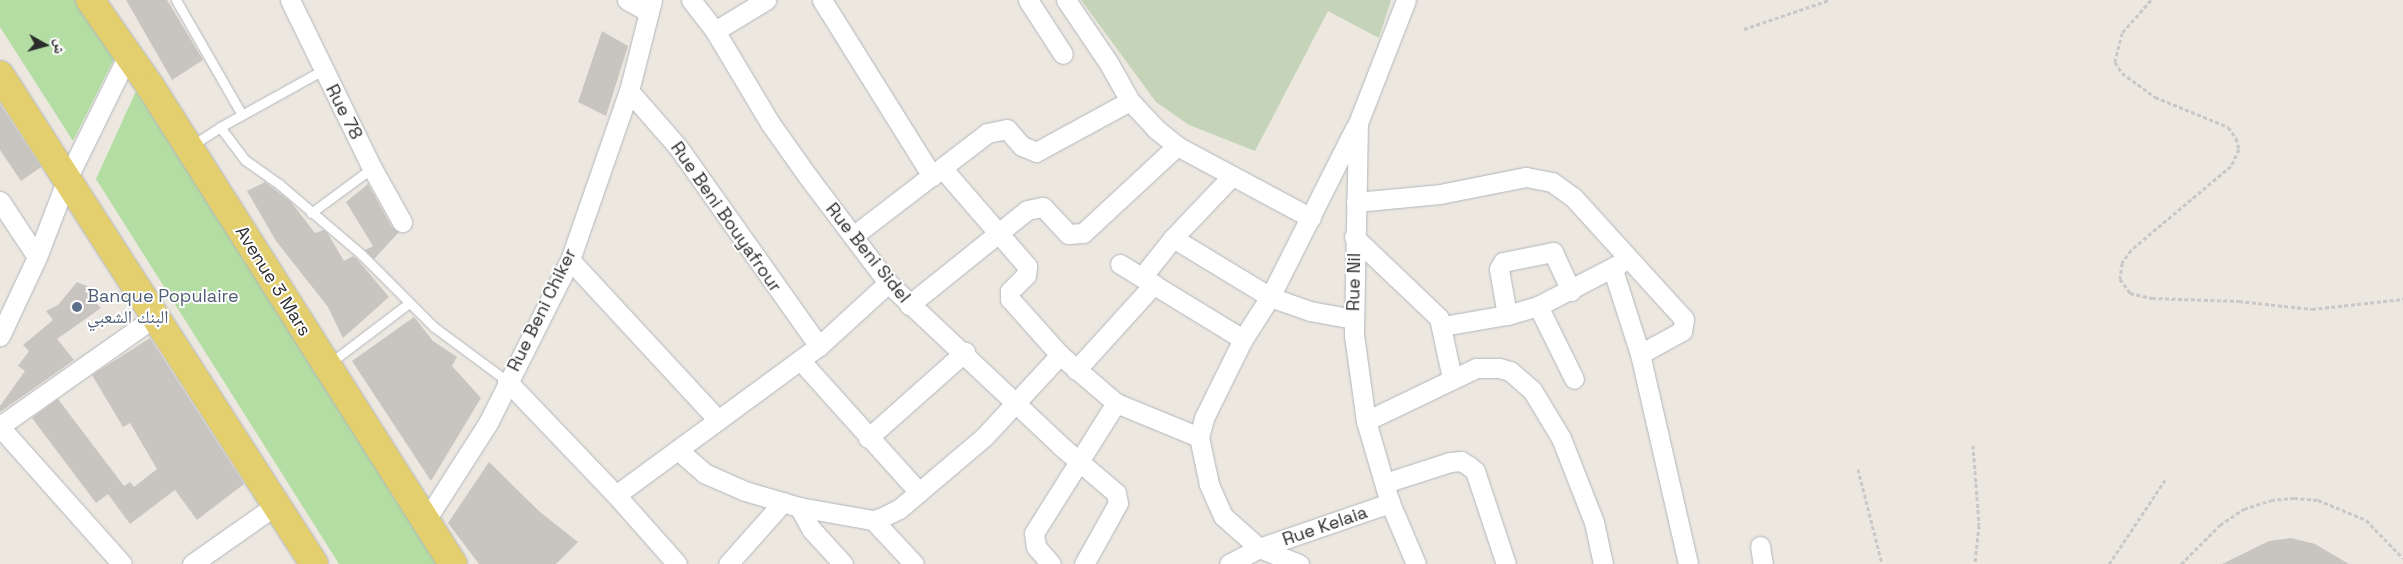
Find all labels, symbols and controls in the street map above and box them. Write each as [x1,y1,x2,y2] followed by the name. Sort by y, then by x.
[20,20,70,70] north arrow
[50,38,70,55] text: ش
[321,81,367,143] street label: Rue 78
[666,138,786,296] street label: Rue Beni Bouyafrour
[821,199,915,307] street label: Rue Beni Sidel
[231,222,315,340] street label: Avenue 3 Mars
[503,245,581,375] street label: Rue Beni Chiker
[1343,253,1365,311] street label: Rue Nil
[87,286,239,328] place label: Banque Populaire البنك الشعبي
[71,301,83,313] marker: Banque Populaire البنك الشعبي
[1280,501,1370,551] street label: Rue Kelaia

